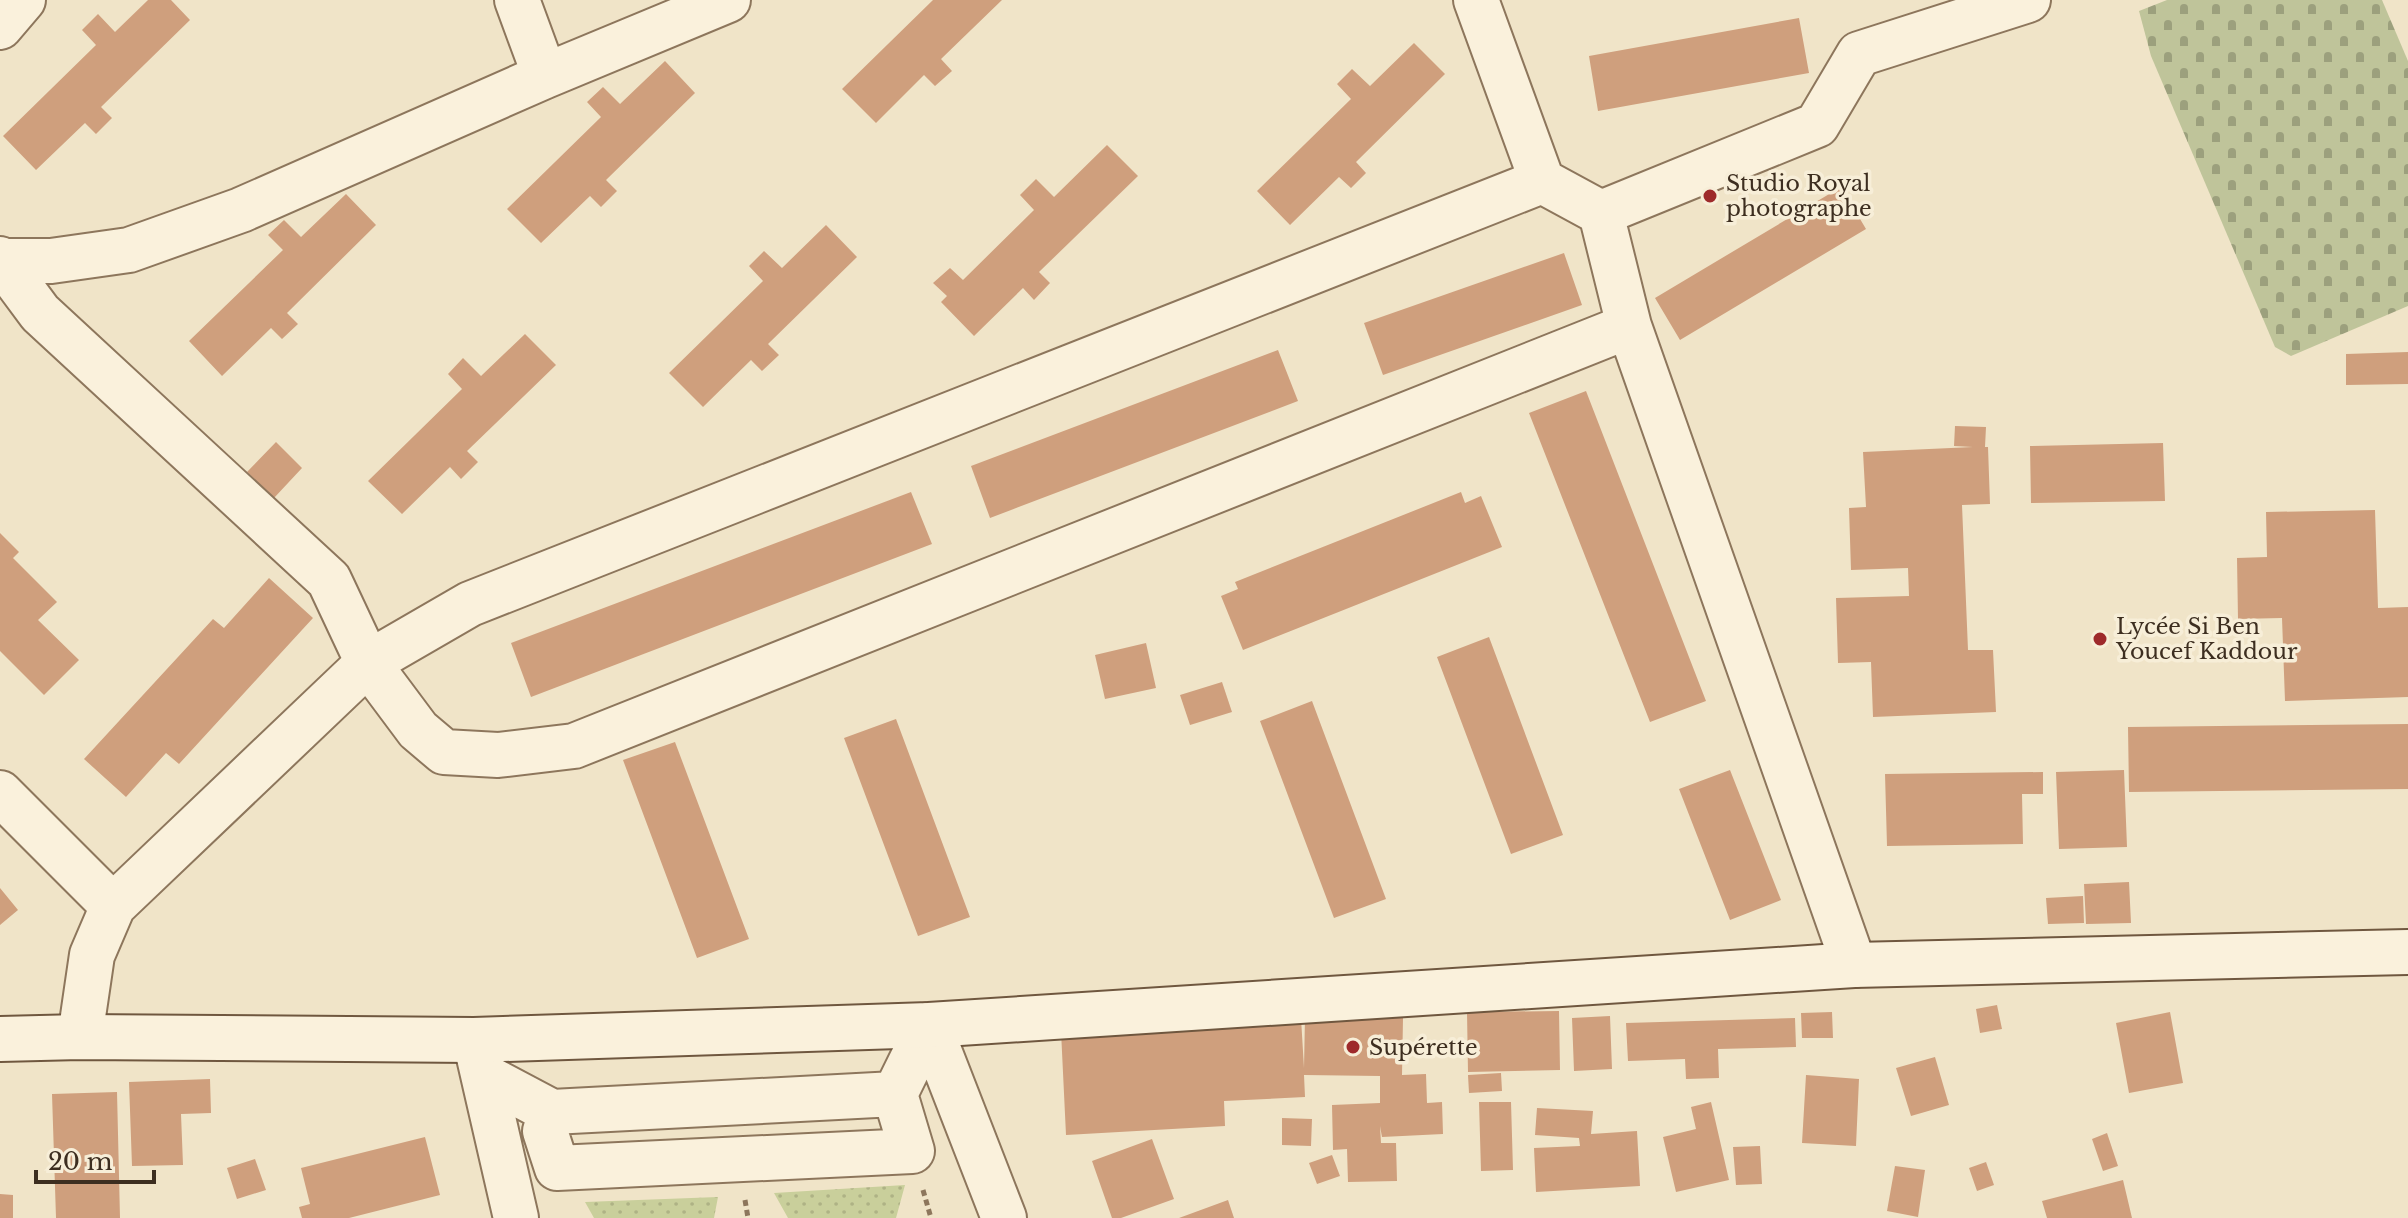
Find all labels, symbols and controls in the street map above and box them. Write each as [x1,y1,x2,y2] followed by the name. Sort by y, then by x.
[1726,170,1872,222] place label: Studio Royal photographe
[1701,187,1719,205] marker: Studio Royal photographe
[2115,613,2298,665] place label: Lycée Si Ben Youcef Kaddour
[2091,630,2109,648] marker: Lycée Si Ben Youcef Kaddour
[1369,1034,1478,1061] place label: Supérette
[1344,1038,1362,1056] marker: Supérette
[36,1134,154,1184] scale bar
[48,1147,113,1176] text: 20 m

